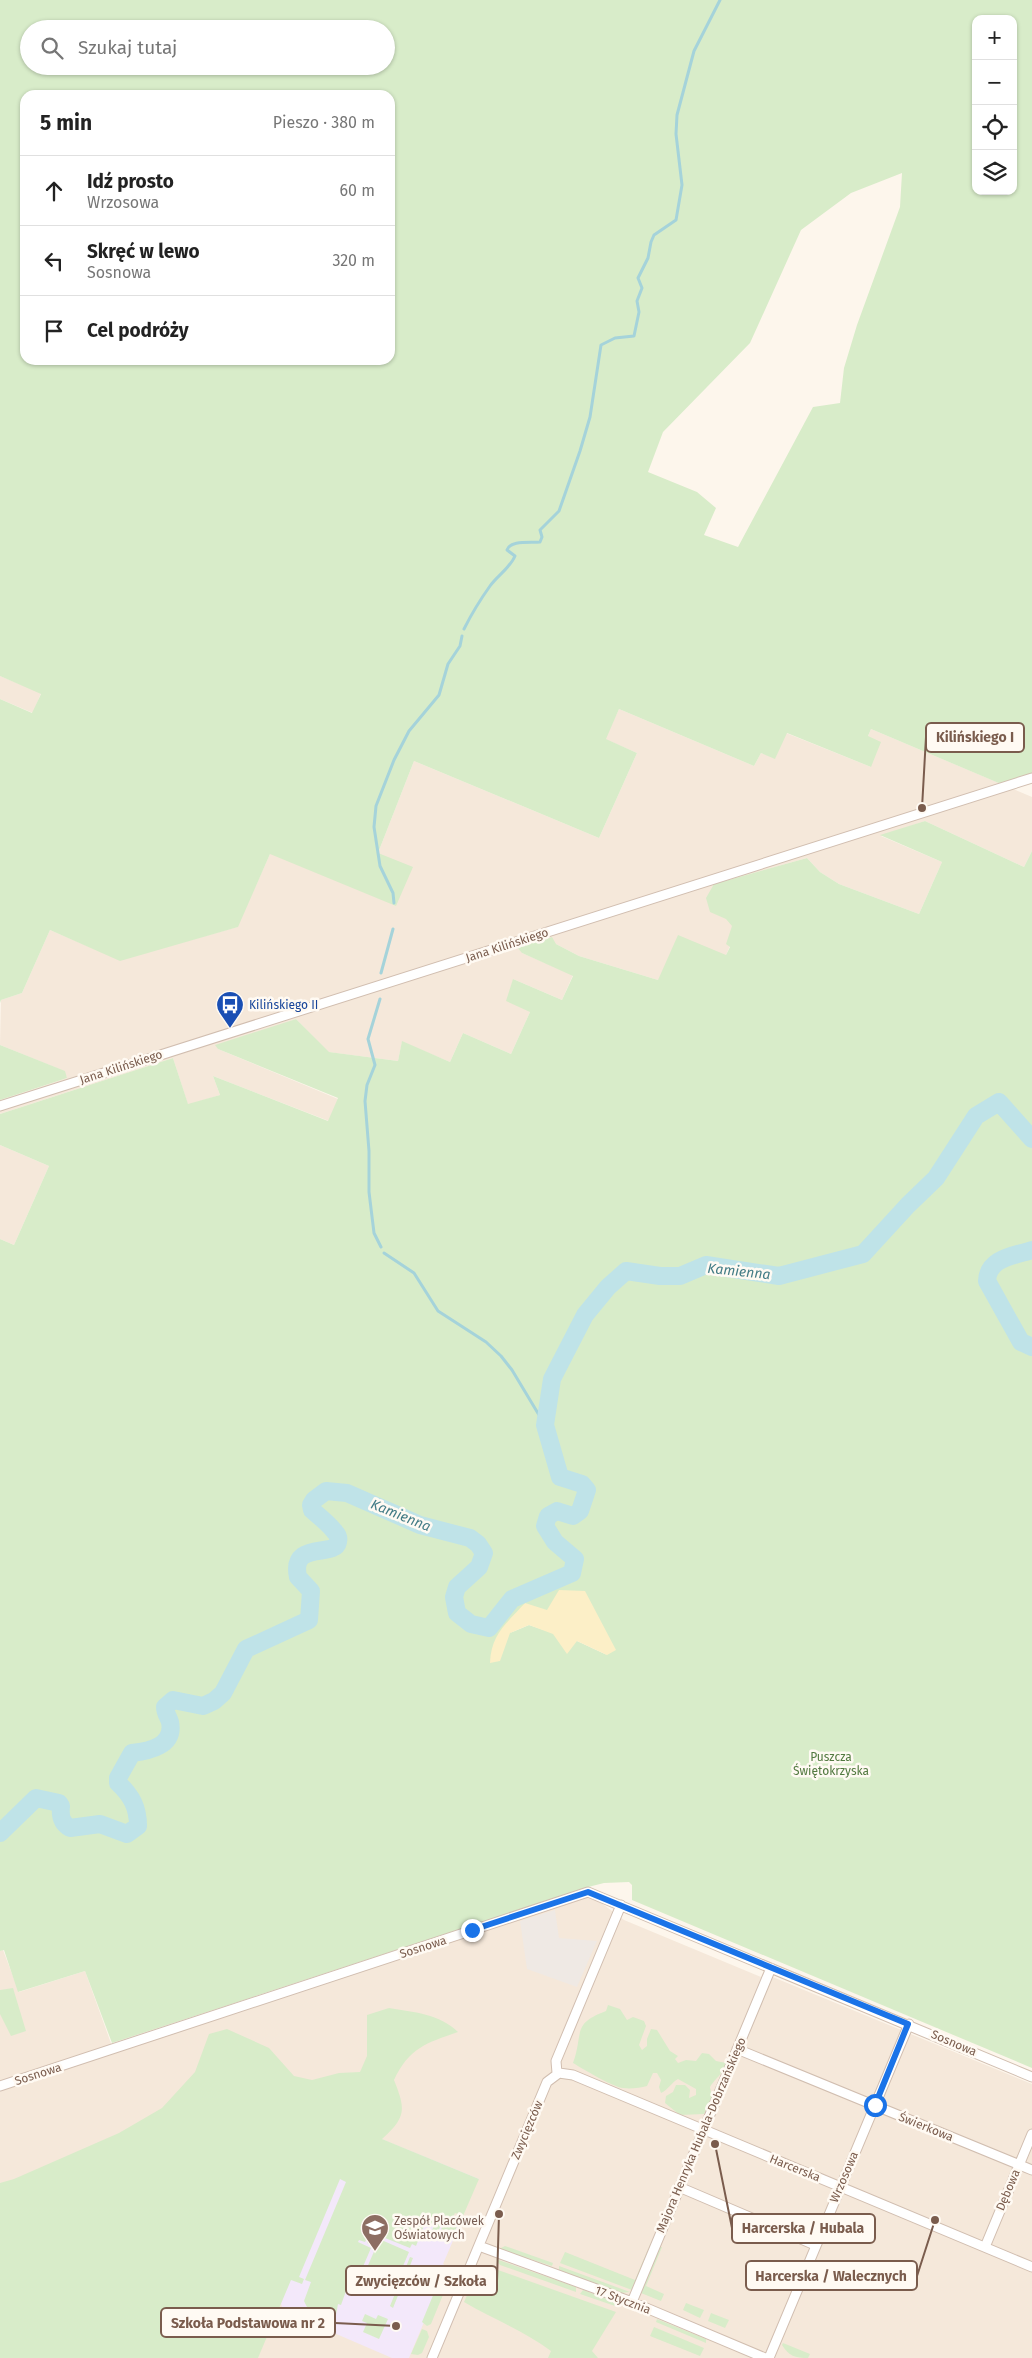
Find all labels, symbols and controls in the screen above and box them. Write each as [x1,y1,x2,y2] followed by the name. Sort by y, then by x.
[972,15,1017,195] map controls
[972,15,1017,60] button: +
[20,20,395,75] search box
[38,34,66,62] icon: search
[78,36,177,59] text: Szukaj tutaj
[972,60,1017,105] button: −
[972,105,1017,150] button: locate
[40,110,92,136] text: 5 min
[273,113,375,132] text: Pieszo · 380 m
[972,150,1017,195] button: layers
[87,170,174,193] text: Idź prosto
[40,177,68,205] icon: ahead
[340,181,375,200] text: 60 m
[87,193,159,212] text: Wrzosowa
[87,240,200,263] text: Skręć w lewo
[40,247,68,275] icon: left
[332,251,375,270] text: 320 m
[87,263,151,282] text: Sosnowa
[40,317,68,345] icon: arrive
[87,319,189,342] text: Cel podróży
[926,723,1024,752] callout: Kilińskiego I
[936,729,1014,746] text: Kilińskiego I
[464,925,550,965] street label: Jana Kilińskiego
[215,990,245,1029] bus stop icon: Kilińskiego II
[249,998,318,1012] place label: Kilińskiego II
[78,1047,164,1087] street label: Jana Kilińskiego
[707,1260,771,1283] water label: Kamienna
[368,1496,433,1535] water label: Kamienna
[793,1750,869,1778] park label: Puszcza Świętokrzyska
[461,1919,484,1942] route end
[398,1933,448,1961] street label: Sosnowa
[929,2027,979,2059] street label: Sosnowa
[653,2035,749,2235] street label: Majora Henryka Hubala-Dobrzańskiego
[13,2060,63,2088] street label: Sosnowa
[864,2094,887,2117] route start
[508,2098,546,2161] street label: Zwycięzców
[897,2109,956,2144] street label: Świerkowa
[827,2149,861,2205] street label: Wrzosowa
[768,2151,822,2185] street label: Harcerska
[993,2167,1023,2213] street label: Dębowa
[360,2213,390,2252] school or university icon: Zespół Placówek Oświatowych
[394,2214,485,2242] place label: Zespół Placówek Oświatowych
[732,2214,875,2243] callout: Harcerska / Hubala
[742,2220,865,2237] text: Harcerska / Hubala
[746,2261,917,2290] callout: Harcerska / Walecznych
[346,2266,497,2295] callout: Zwycięzców / Szkoła
[755,2268,907,2285] text: Harcerska / Walecznych
[355,2273,487,2290] text: Zwycięzców / Szkoła
[593,2283,653,2317] street label: 17 Stycznia
[161,2308,335,2337] callout: Szkoła Podstawowa nr 2
[171,2315,325,2332] text: Szkoła Podstawowa nr 2

